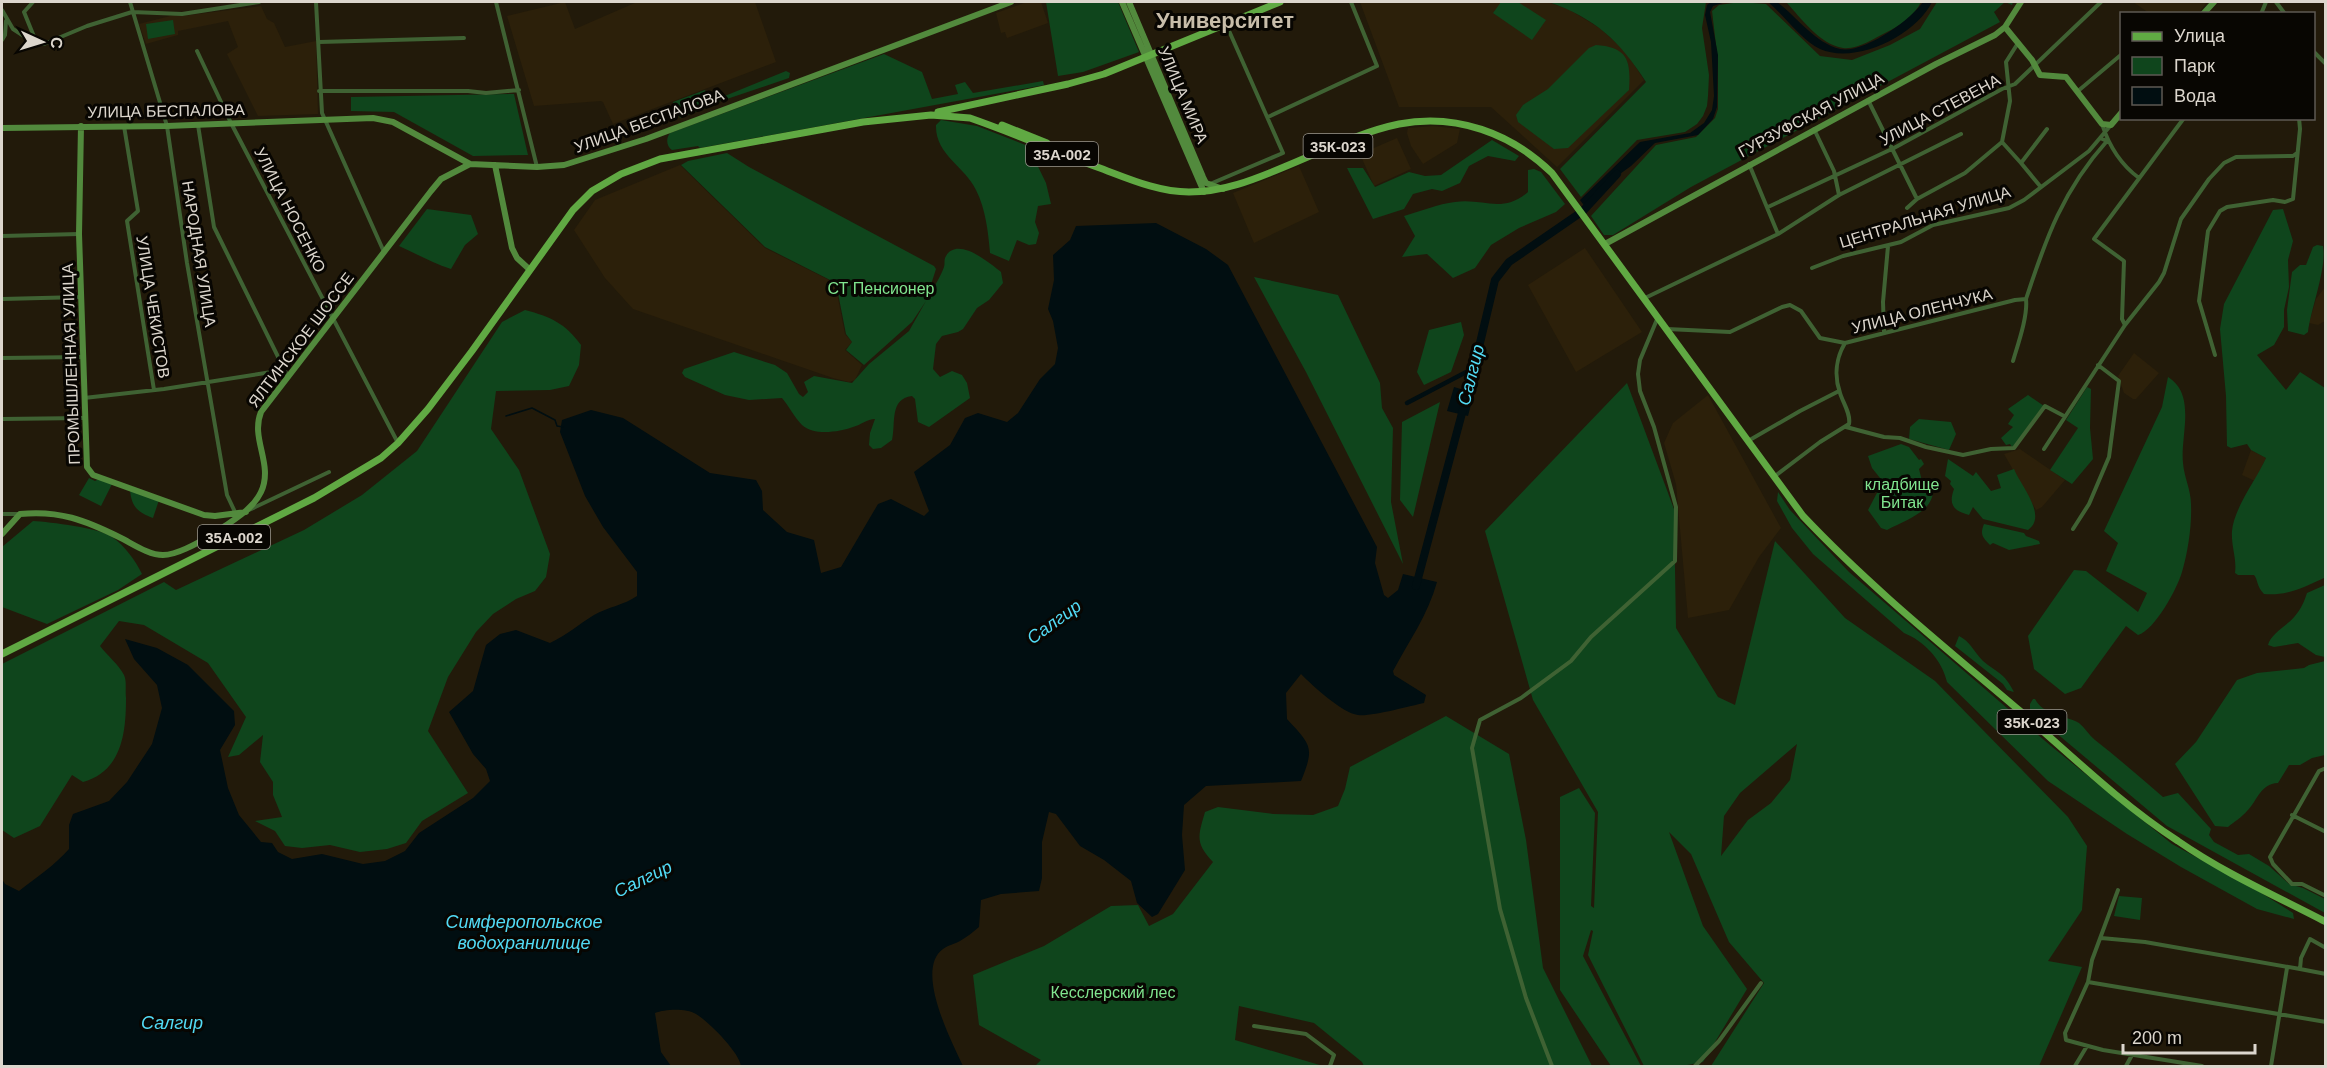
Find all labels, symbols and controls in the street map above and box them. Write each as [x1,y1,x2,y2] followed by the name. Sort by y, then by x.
[1156,8,1294,33] district label: Университет
[12,12,72,72] north arrow
[2120,12,2315,120] legend
[2174,26,2226,46] text: Улица
[48,37,65,50] text: С
[1155,44,1211,146] street label: УЛИЦА МИРА
[2174,56,2215,76] text: Парк
[1735,69,1887,161] street label: ГУРЗУФСКАЯ УЛИЦА
[1877,71,2003,149] street label: УЛИЦА СТЕВЕНА
[572,86,726,156] street label: УЛИЦА БЕСПАЛОВА
[2174,86,2217,106] text: Вода
[87,101,245,121] street label: УЛИЦА БЕСПАЛОВА
[1304,134,1372,158] road number: 35К-023
[1026,142,1098,166] road number: 35А-002
[251,145,329,275] street label: УЛИЦА НОСЕНКО
[179,180,219,329] street label: НАРОДНАЯ УЛИЦА
[1837,183,2013,251] street label: ЦЕНТРАЛЬНАЯ УЛИЦА
[133,235,173,379] street label: УЛИЦА ЧЕКИСТОВ
[59,263,83,465] street label: ПРОМЫШЛЕННАЯ УЛИЦА
[245,269,357,411] street label: ЯЛТИНСКОЕ ШОССЕ
[828,280,935,297] park label: СТ Пенсионер
[1850,285,1994,337] street label: УЛИЦА ОЛЕНЧУКА
[1454,342,1488,408] water label: Салгир
[1865,476,1939,511] park label: кладбище Битак
[198,525,270,549] road number: 35А-002
[1023,596,1085,648] water label: Салгир
[1998,710,2066,734] road number: 35К-023
[611,856,675,902] water label: Салгир
[445,912,603,953] water label: Симферопольское водохранилище
[1051,984,1175,1001] park label: Кесслерский лес
[141,1013,203,1033] water label: Салгир
[2123,1017,2255,1055] scale bar
[2132,1028,2182,1048] text: 200 m

